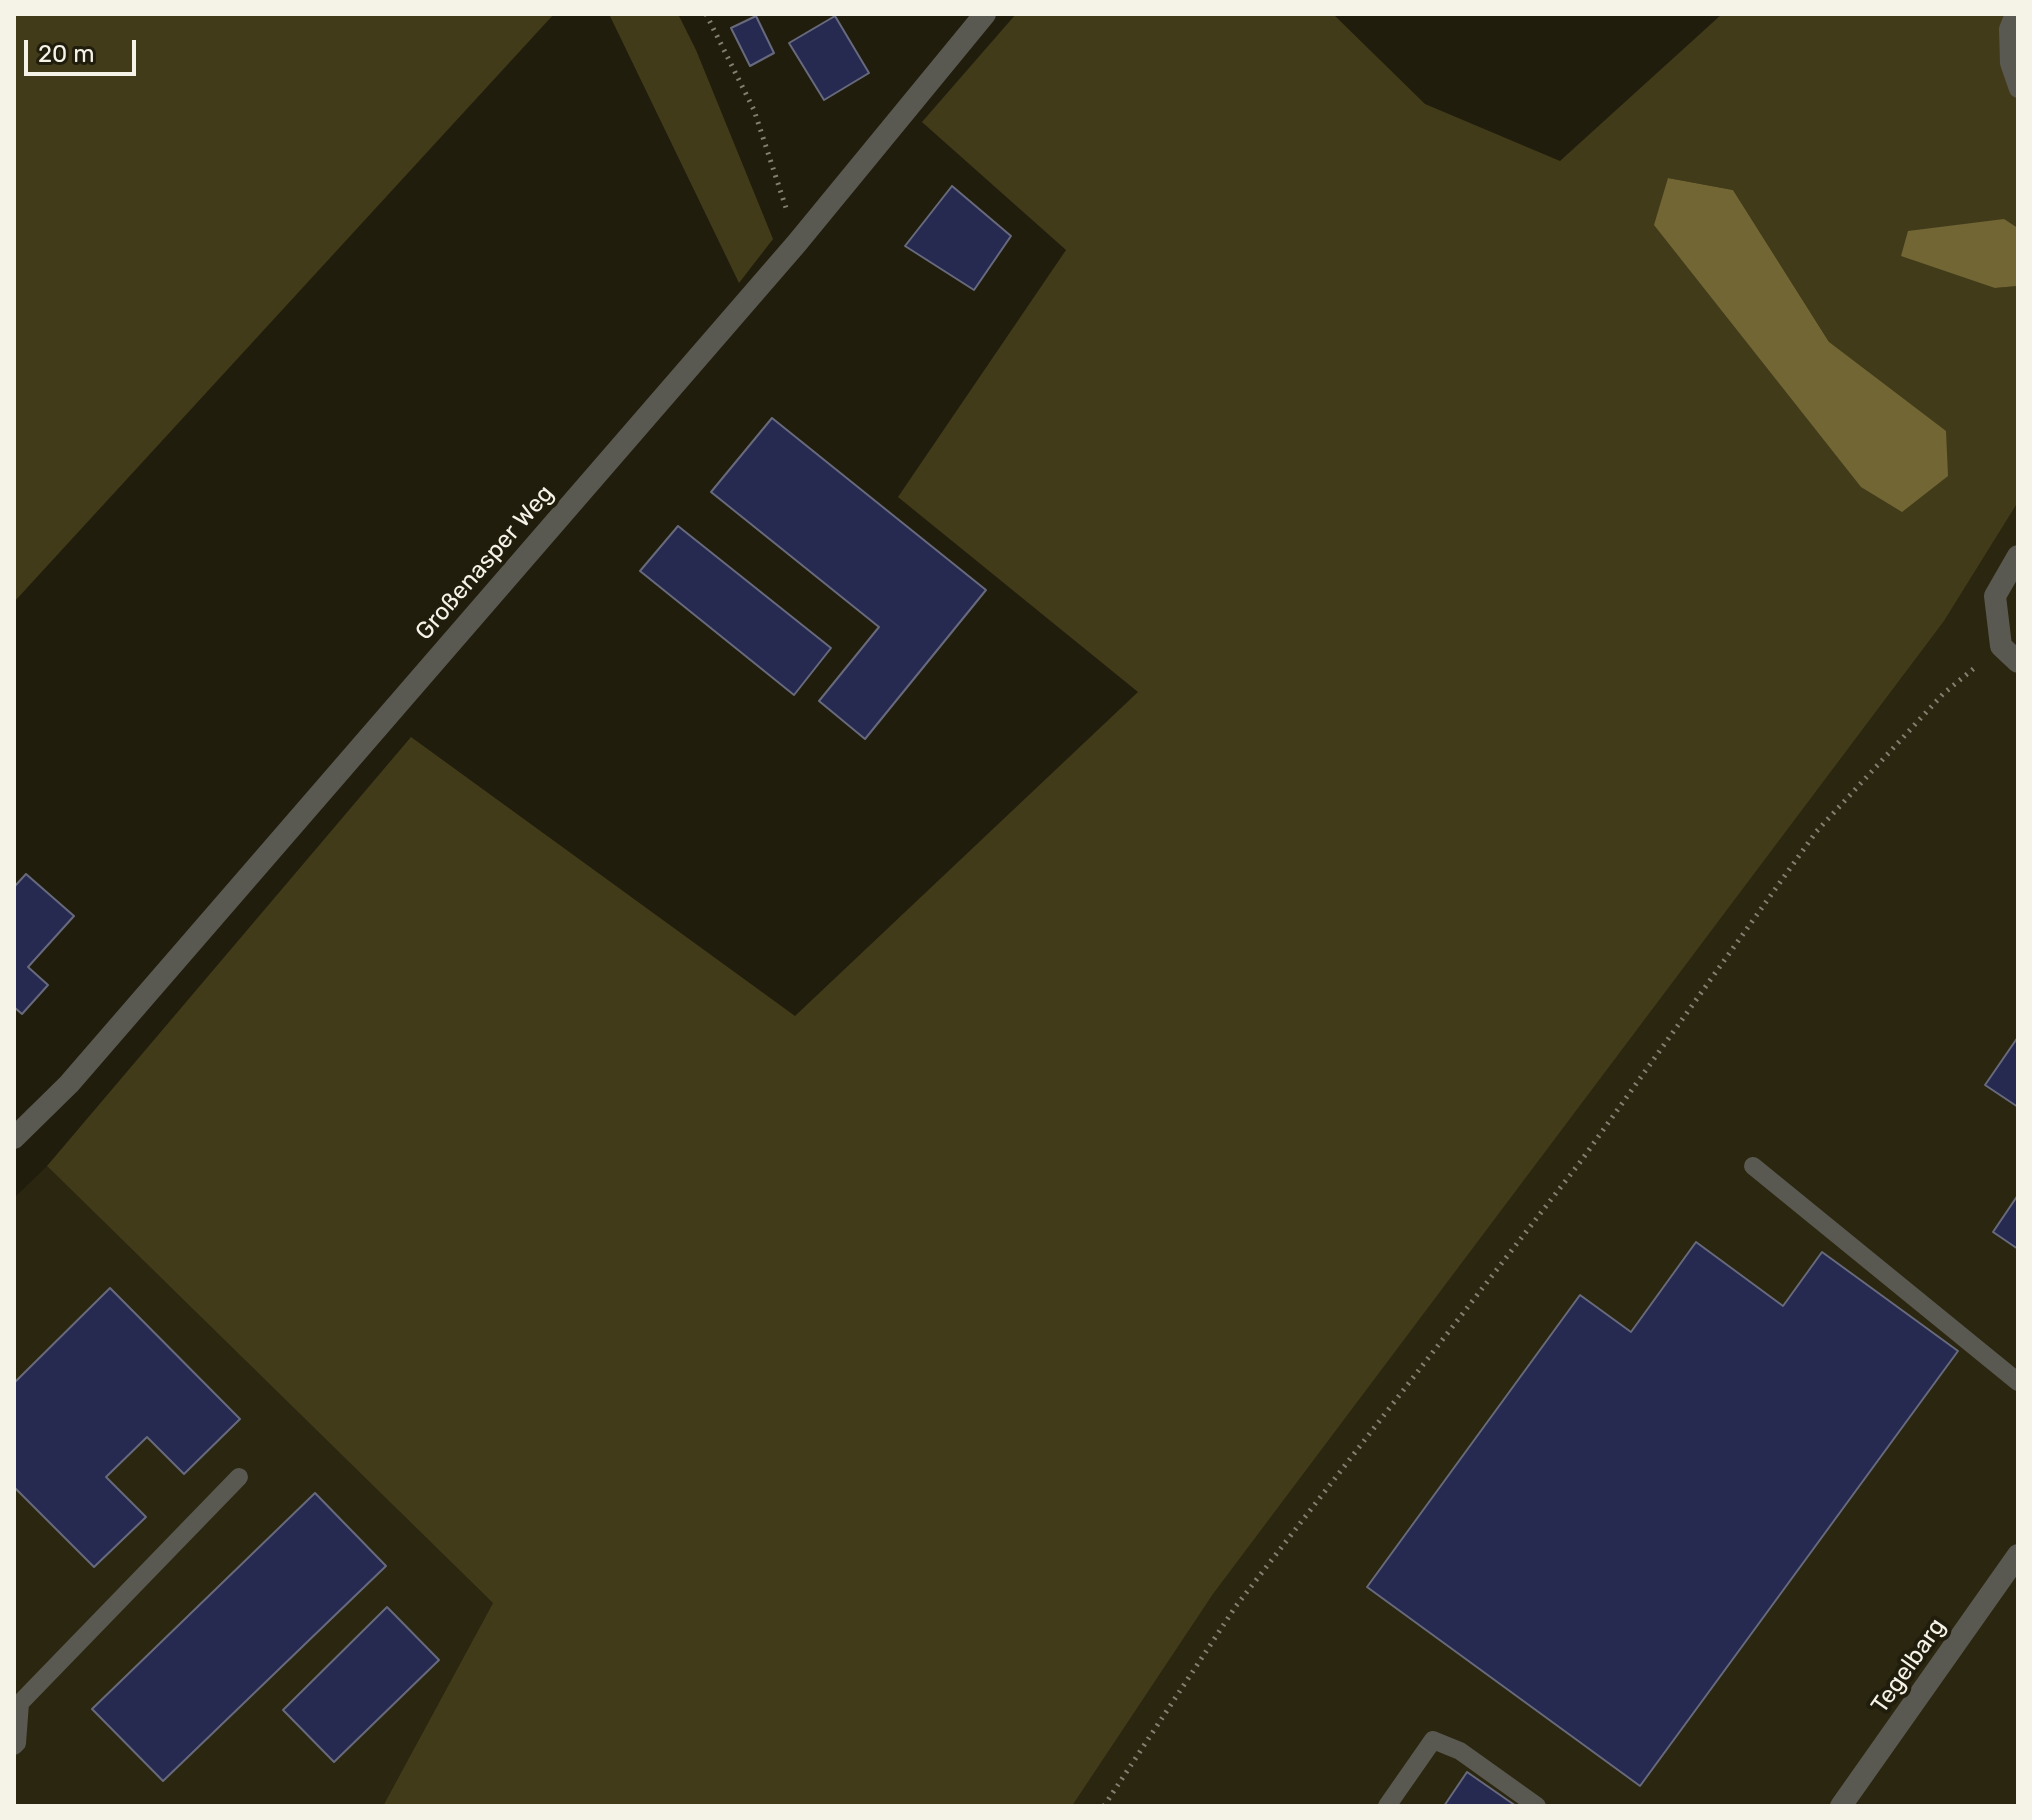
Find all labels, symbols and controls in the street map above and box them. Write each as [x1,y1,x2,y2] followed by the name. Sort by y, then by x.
[28,24,140,74] scale bar
[38,40,95,68] text: 20 m
[410,480,560,646] street label: Großenasper Weg
[1866,1613,1952,1719] street label: Tegelbarg

